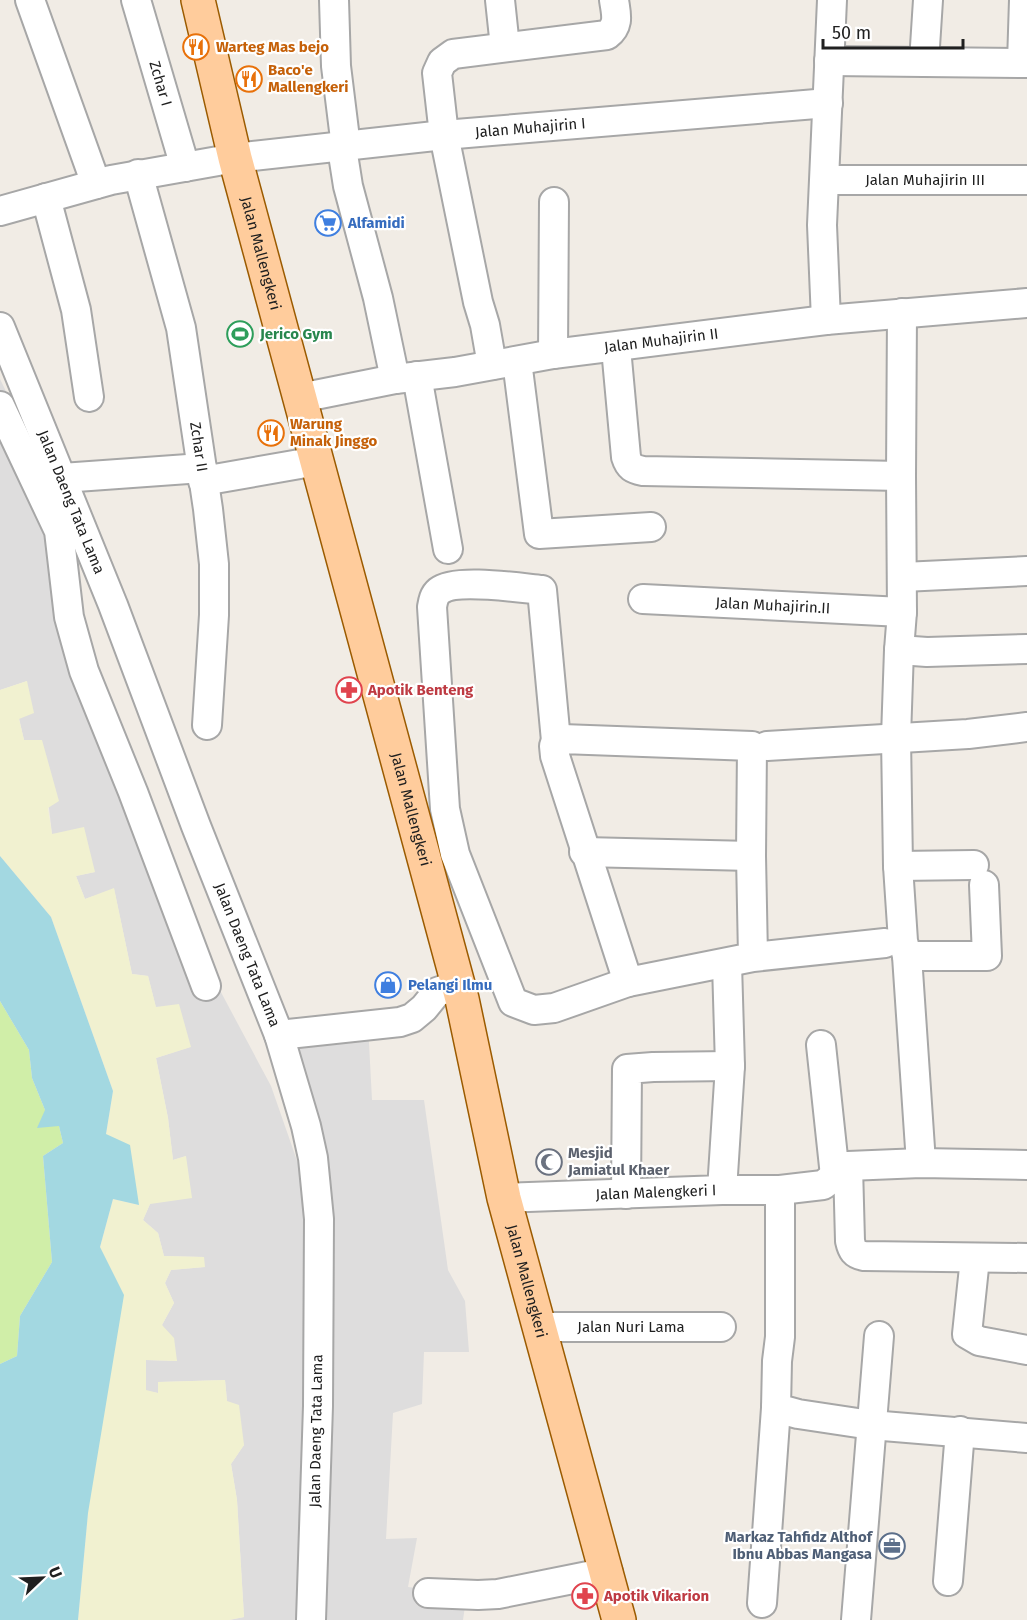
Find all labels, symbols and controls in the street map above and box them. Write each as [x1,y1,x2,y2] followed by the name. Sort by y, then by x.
[823,12,962,50] scale bar
[832,22,871,44] text: 50 m
[181,32,211,62] restaurant icon: Warteg Mas bejo
[216,38,329,56] place label: Warteg Mas bejo
[145,59,176,108] street label: Zchar I
[268,61,349,96] place label: Baco'e Mallengkeri
[234,64,264,94] restaurant icon: Baco'e Mallengkeri
[474,114,586,141] street label: Jalan Muhajirin I
[865,171,985,189] street label: Jalan Muhajirin III
[237,195,285,312] street label: Jalan Mallengkeri
[313,208,343,238] supermarket icon: Alfamidi
[347,214,405,232] place label: Alfamidi
[225,319,255,349] sports icon: Jerico Gym
[603,324,720,357] street label: Jalan Muhajirin II
[259,325,333,343] place label: Jerico Gym
[290,415,378,450] place label: Warung Minak Jinggo
[256,418,286,448] restaurant icon: Warung Minak Jinggo
[186,421,211,473] street label: Zchar II
[34,428,108,577] street label: Jalan Daeng Tata Lama
[715,594,831,617] street label: Jalan Muhajirin.II
[334,675,364,705] pharmacy icon: Apotik Benteng
[367,681,474,699] place label: Apotik Benteng
[387,751,435,868] street label: Jalan Mallengkeri
[211,880,284,1030] street label: Jalan Daeng Tata Lama
[373,970,403,1000] shop icon: Pelangi Ilmu
[408,976,492,994] place label: Pelangi Ilmu
[567,1144,670,1179] place label: Mesjid Jamiatul Khaer
[534,1147,564,1177] mosque icon: Mesjid Jamiatul Khaer
[595,1181,717,1204] street label: Jalan Malengkeri I
[503,1222,551,1340] street label: Jalan Mallengkeri
[577,1318,685,1336] street label: Jalan Nuri Lama
[306,1354,326,1508] street label: Jalan Daeng Tata Lama
[725,1528,874,1563] place label: Markaz Tahfidz Althof Ibnu Abbas Mangasa
[877,1531,907,1561] office icon: Markaz Tahfidz Althof Ibnu Abbas Mangasa
[12,1548,72,1608] north arrow
[45,1564,66,1581] text: U
[570,1581,600,1611] pharmacy icon: Apotik Vikarion
[603,1587,709,1605] place label: Apotik Vikarion

